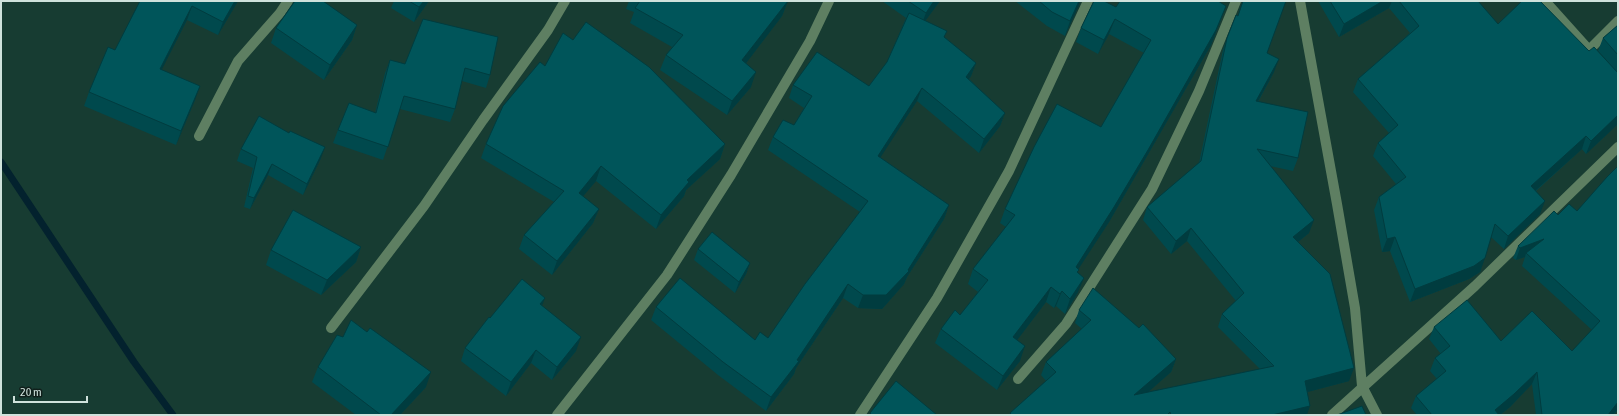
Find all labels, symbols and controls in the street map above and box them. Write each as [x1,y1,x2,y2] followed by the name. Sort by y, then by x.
[14,378,87,404] scale bar
[20,385,42,399] text: 20 m

